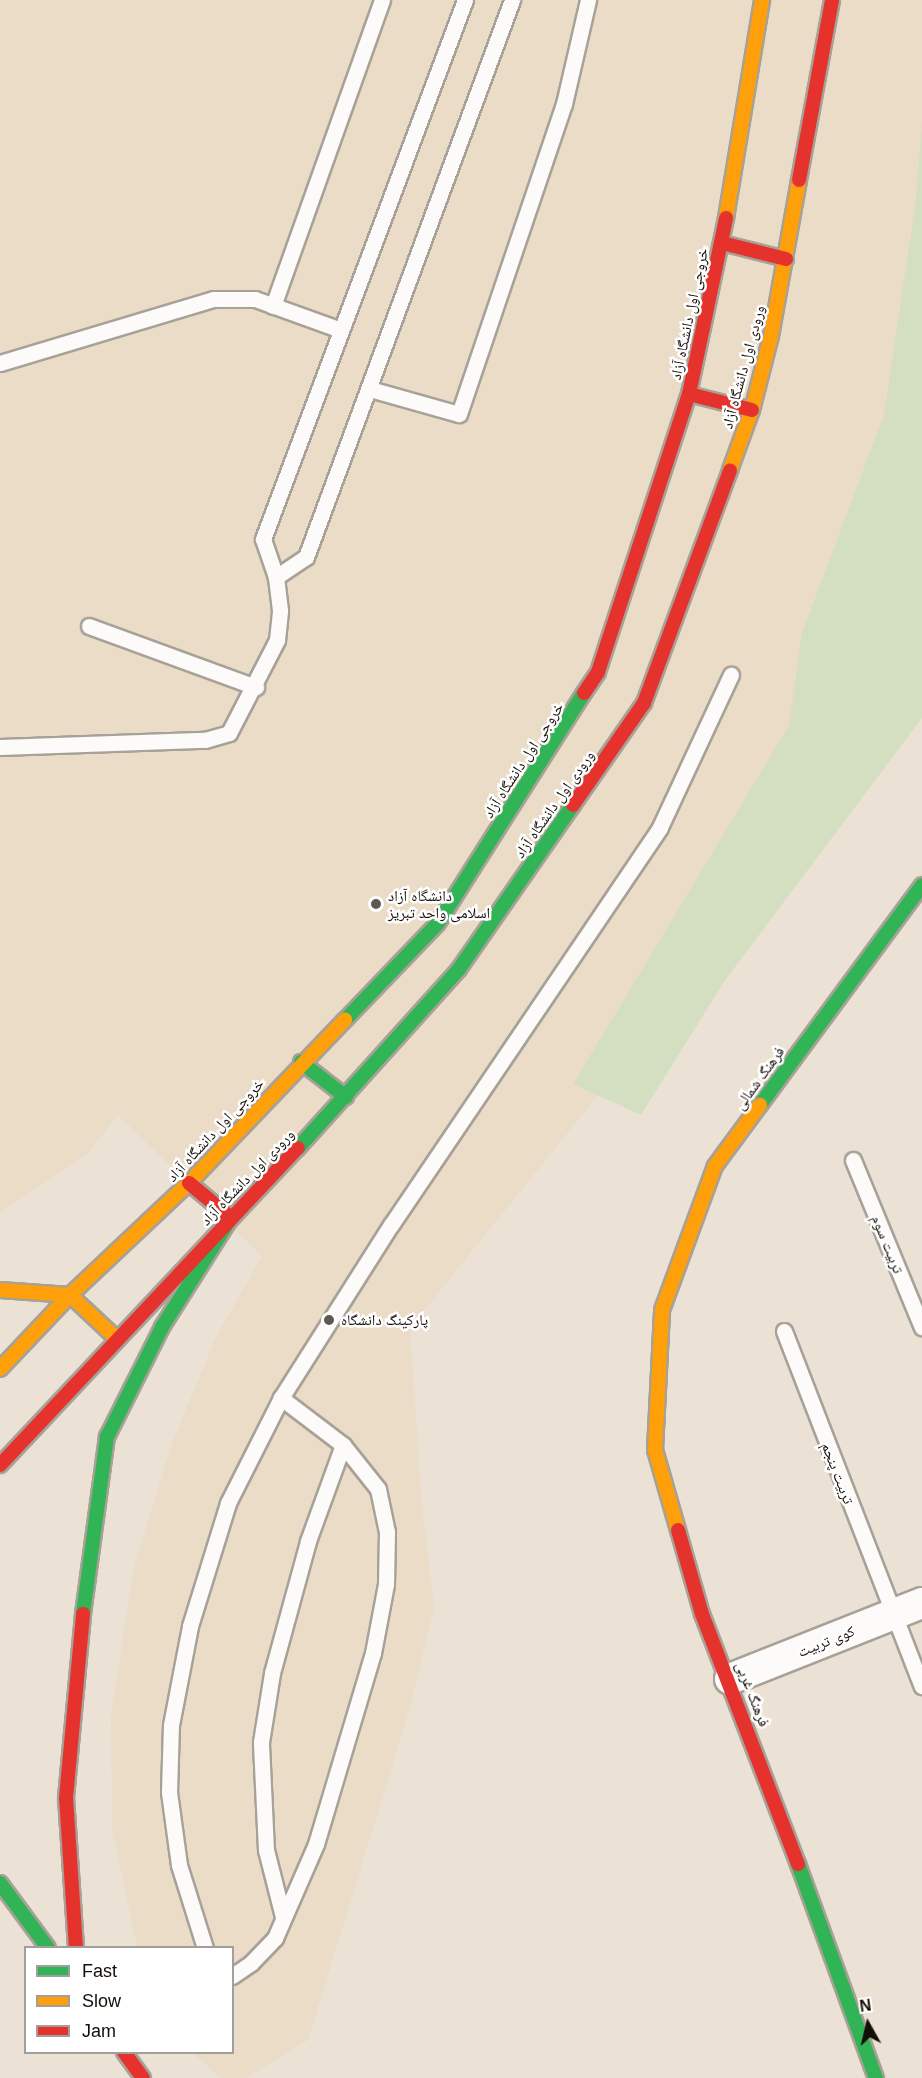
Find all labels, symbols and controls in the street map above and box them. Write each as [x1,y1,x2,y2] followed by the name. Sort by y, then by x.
[666,246,712,382] street label: خروجی اول دانشگاه آزاد
[718,303,768,431] street label: ورودی اول دانشگاه آزاد
[479,699,567,821] street label: خروجی اول دانشگاه آزاد
[510,747,598,861] street label: ورودی اول دانشگاه آزاد
[388,886,490,921] place label: دانشگاه آزاد اسلامی واحد تبریز
[369,897,383,911] marker: دانشگاه آزاد اسلامی واحد تبریز
[730,1043,788,1113] street label: فرهنگ شمالی
[163,1075,267,1185] street label: خروجی اول دانشگاه آزاد
[196,1125,298,1229] street label: ورودی اول دانشگاه آزاد
[868,1212,908,1276] street label: تربیت سوم
[341,1311,428,1329] place label: پارکینگ دانشگاه
[322,1313,336,1327] marker: پارکینگ دانشگاه
[818,1440,858,1506] street label: تربیت پنجم
[795,1621,857,1661] street label: کوی تربیت
[732,1659,774,1729] street label: فرهنگ غربی
[24,1946,234,2054] legend
[82,1961,117,1981] text: Fast
[82,1991,121,2011] text: Slow
[838,1994,898,2054] north arrow
[859,1996,872,2015] text: N
[82,2021,116,2041] text: Jam

